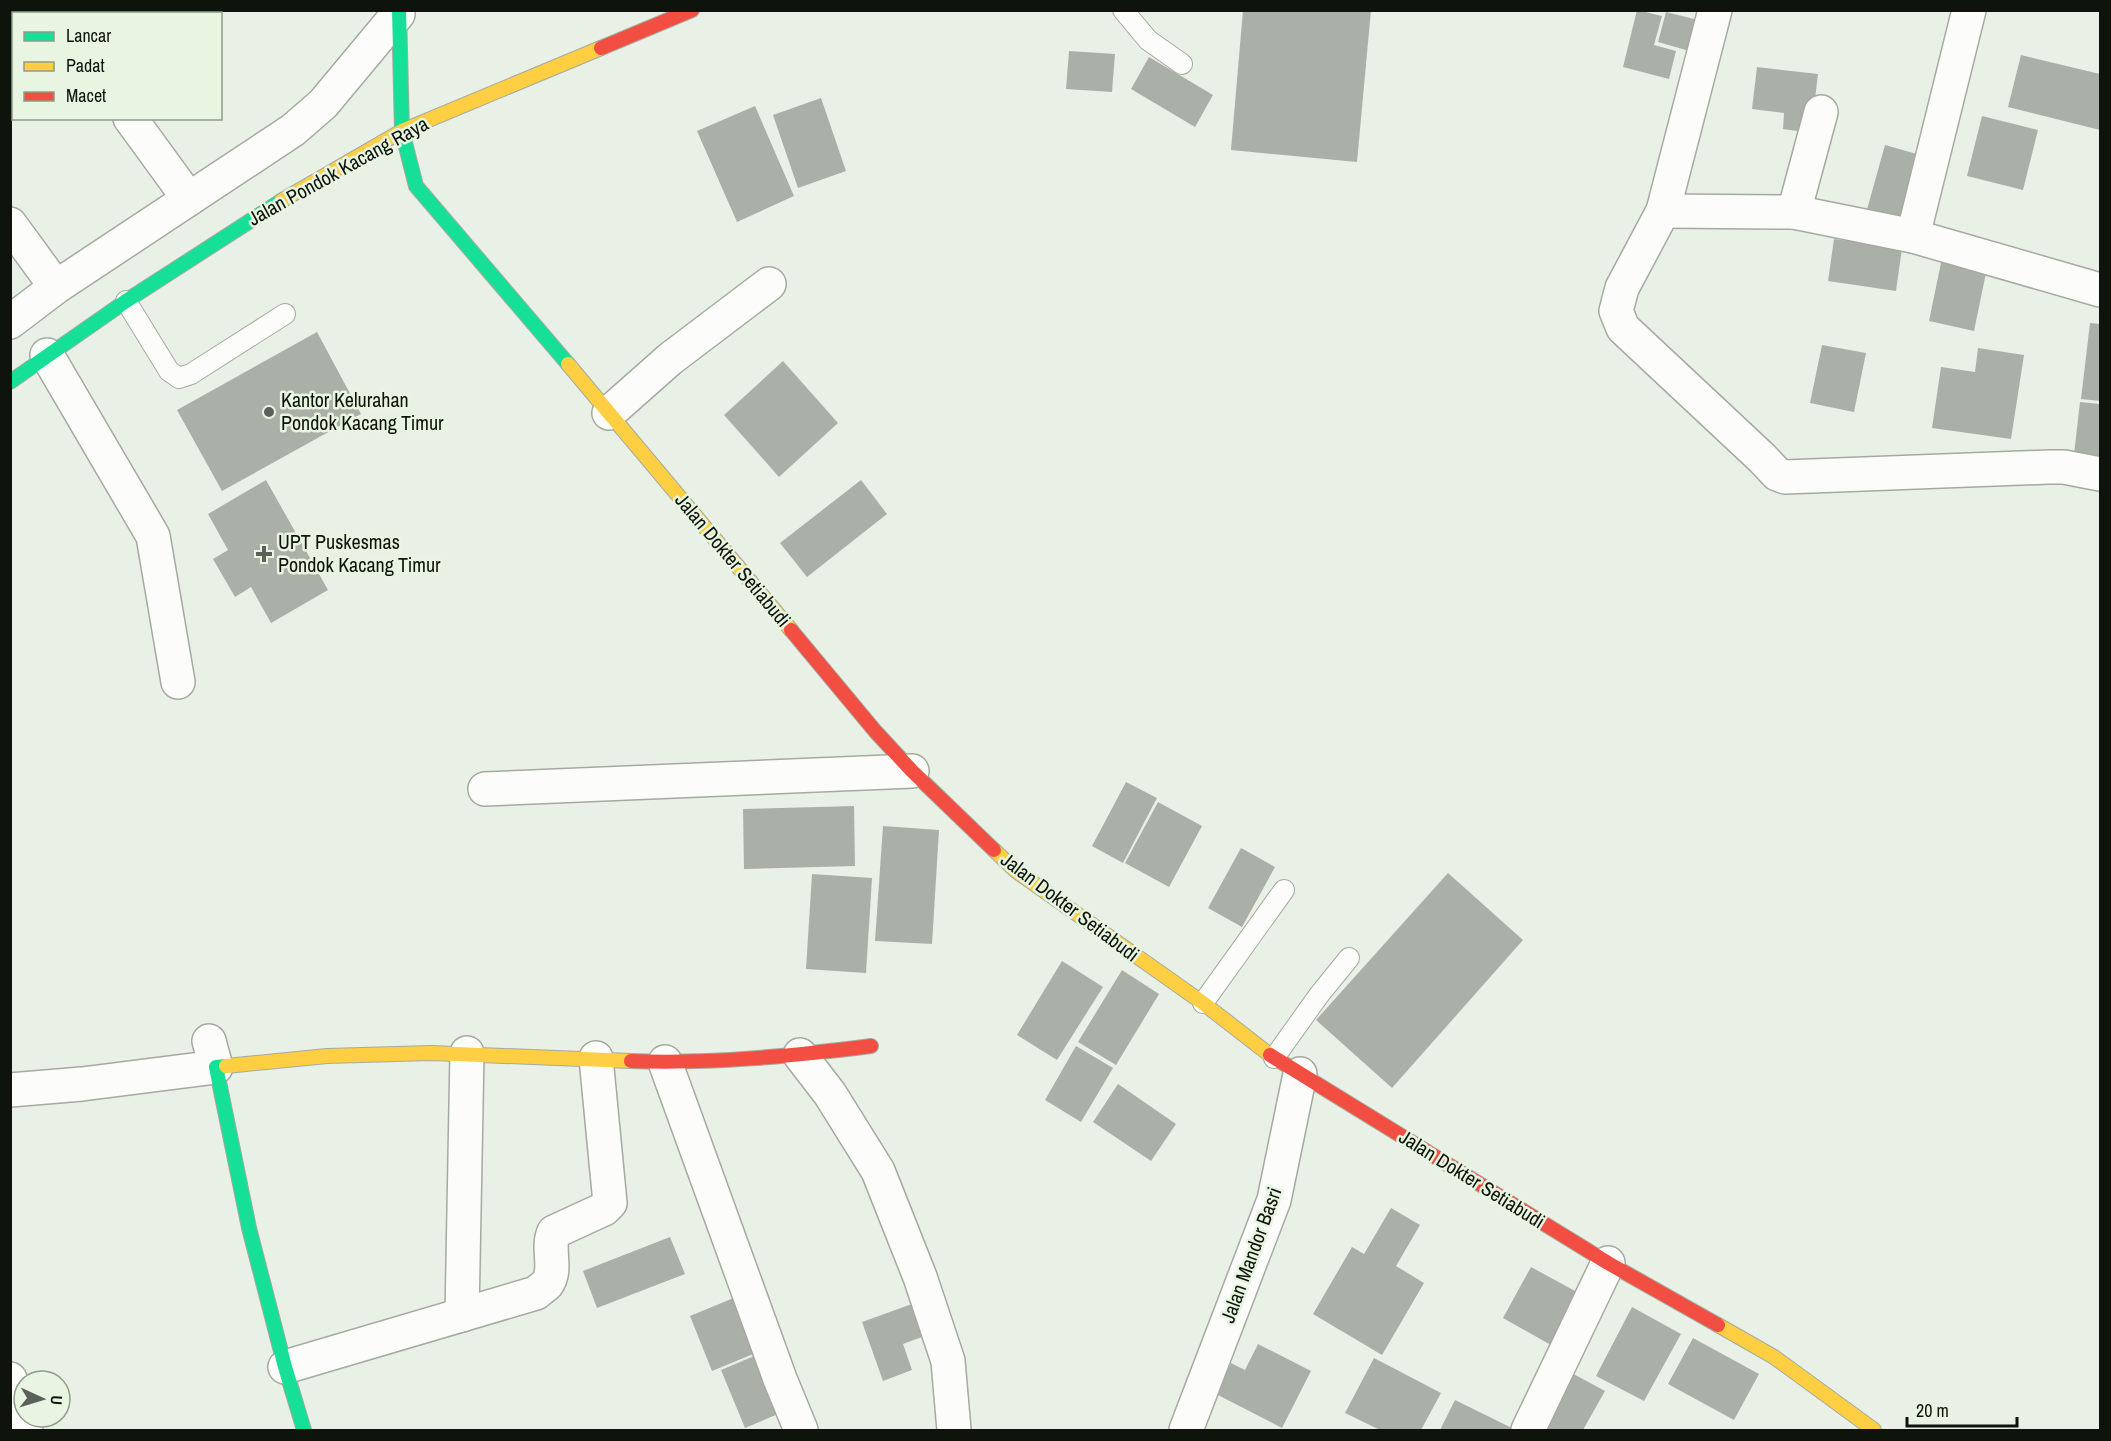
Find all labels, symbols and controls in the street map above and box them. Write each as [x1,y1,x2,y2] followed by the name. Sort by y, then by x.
[12,12,222,120] legend
[66,23,111,48] text: Lancar
[66,53,105,78] text: Padat
[66,83,106,108] text: Macet
[243,110,433,231] street label: Jalan Pondok Kacang Raya
[281,386,444,436] place label: Kantor Kelurahan Pondok Kacang Timur
[262,405,276,419] marker: Kantor Kelurahan Pondok Kacang Timur
[669,487,797,632] street label: Jalan Dokter Setiabudi
[278,528,441,578] place label: UPT Puskesmas Pondok Kacang Timur
[255,545,273,563] marker: UPT Puskesmas Pondok Kacang Timur
[996,846,1145,968] street label: Jalan Dokter Setiabudi
[1394,1123,1550,1234] street label: Jalan Dokter Setiabudi
[1214,1183,1288,1326] street label: Jalan Mandor Basri
[12,1369,72,1429] north arrow
[1907,1390,2016,1428] scale bar
[46,1395,68,1406] text: U
[1916,1398,1949,1423] text: 20 m

